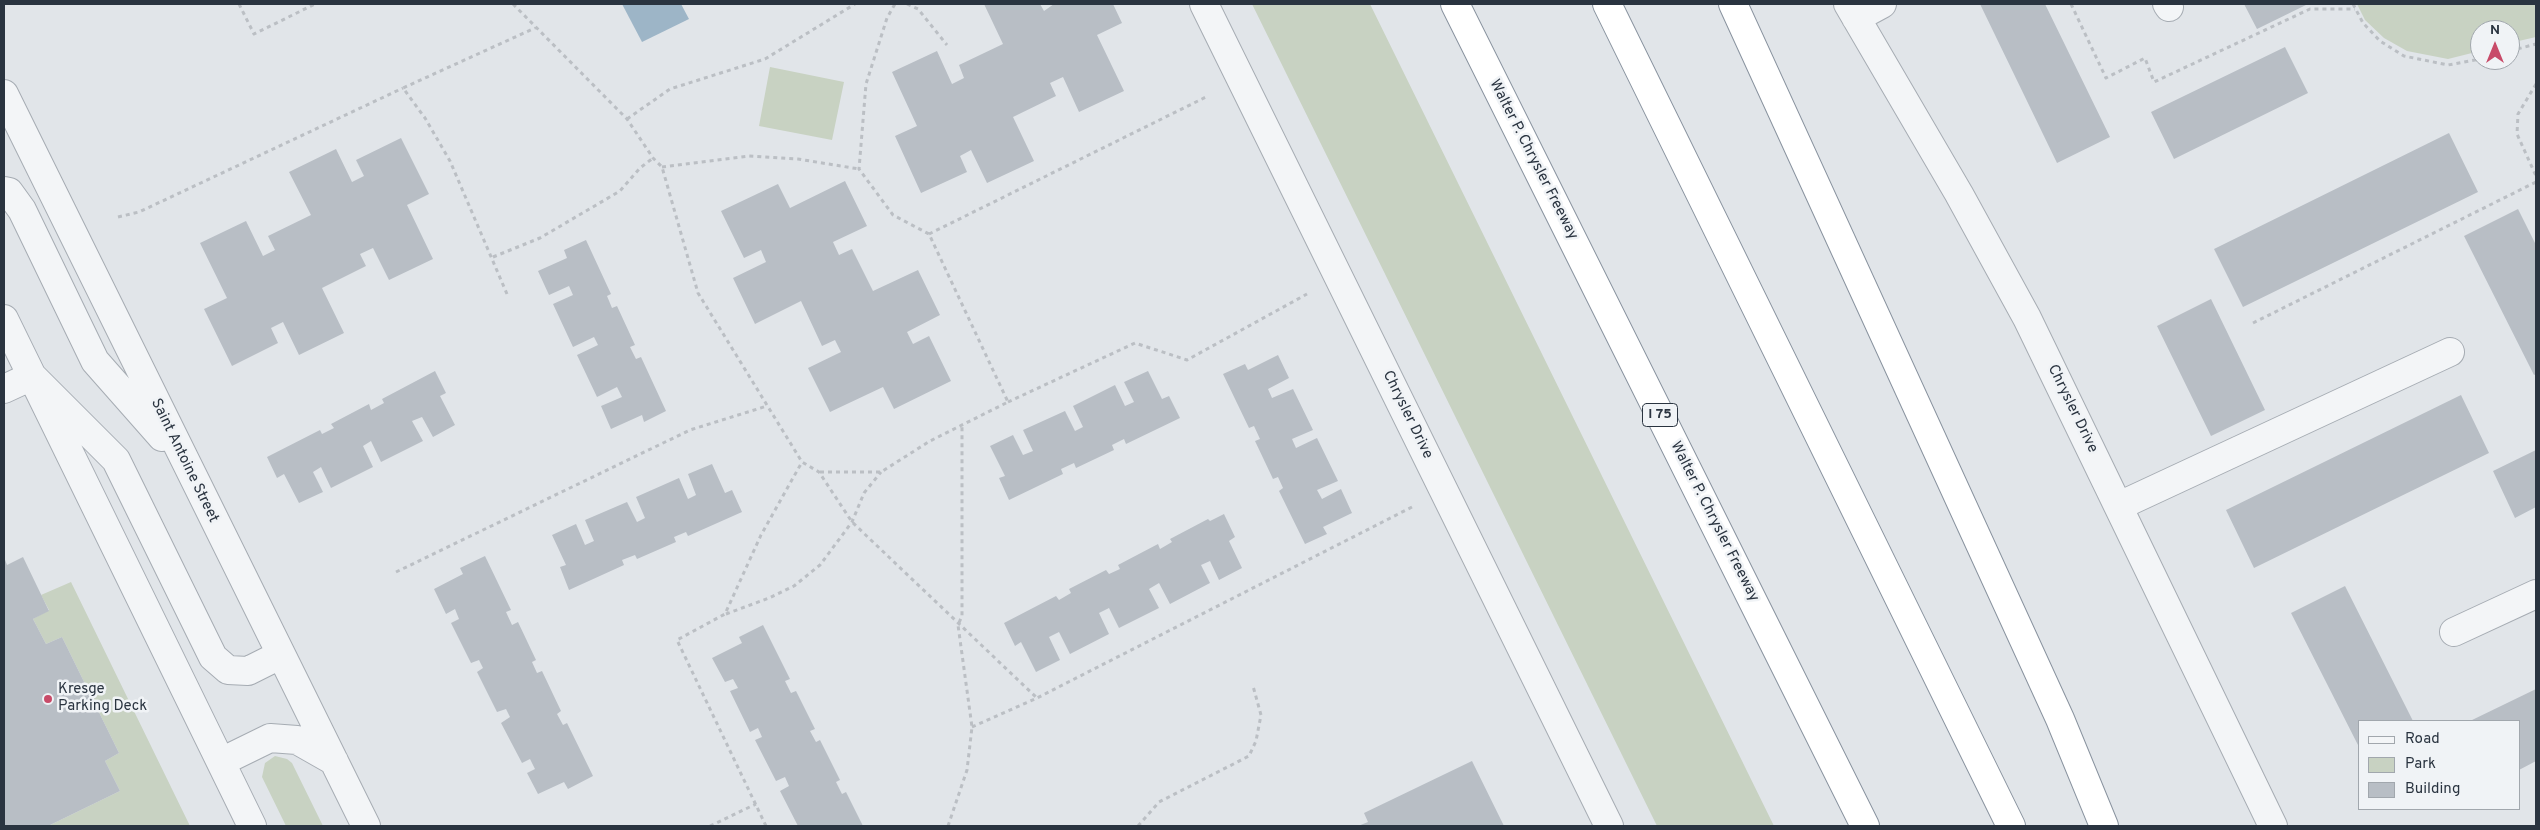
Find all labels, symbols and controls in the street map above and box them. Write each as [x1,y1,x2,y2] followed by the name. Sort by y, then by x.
[2470,20,2520,70] north arrow
[2490,22,2500,39] text: N
[1485,77,1581,243] street label: Walter P. Chrysler Freeway
[2043,362,2101,456] street label: Chrysler Drive
[1378,368,1436,462] street label: Chrysler Drive
[146,396,222,526] street label: Saint Antoine Street
[1642,404,1678,426] road number: I 75
[1666,439,1762,605] street label: Walter P. Chrysler Freeway
[58,681,147,716] place label: Kresge Parking Deck
[42,693,54,705] marker: Kresge Parking Deck
[2358,720,2520,810] legend
[2405,730,2440,749] text: Road
[2405,755,2436,774] text: Park
[2405,780,2460,799] text: Building

